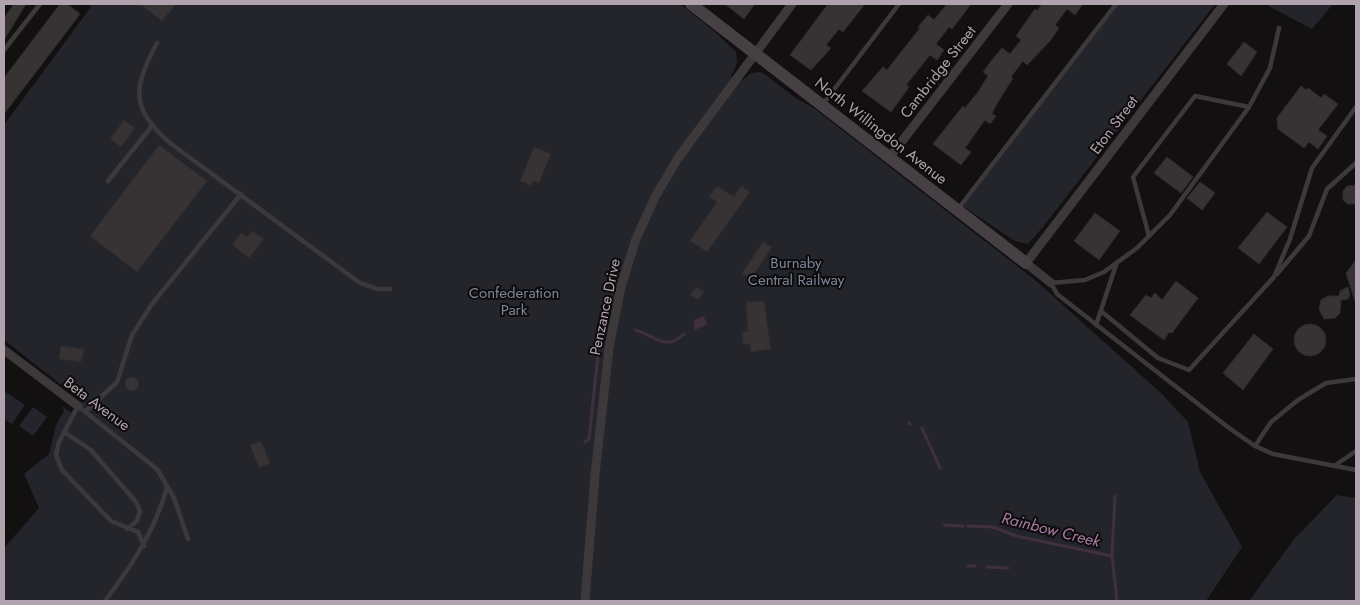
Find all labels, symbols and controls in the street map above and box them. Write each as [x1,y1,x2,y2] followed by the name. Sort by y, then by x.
[895,21,981,123] street label: Cambridge Street
[810,72,952,190] street label: North Willingdon Avenue
[1085,91,1144,159] street label: Eton Street
[748,252,845,291] park label: Burnaby Central Railway
[584,256,626,357] street label: Penzance Drive
[469,282,559,321] park label: Confederation Park
[59,372,135,436] street label: Beta Avenue
[999,506,1104,553] water label: Rainbow Creek

